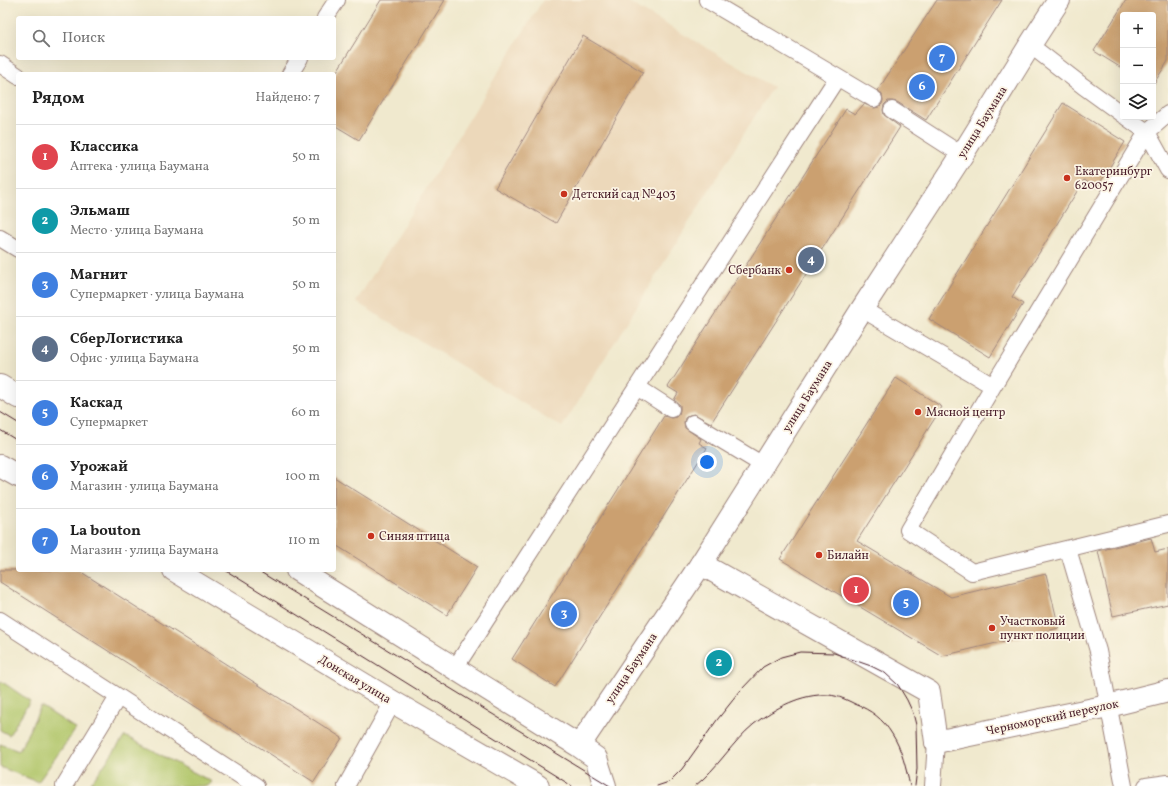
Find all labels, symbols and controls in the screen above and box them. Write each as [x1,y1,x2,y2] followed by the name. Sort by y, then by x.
[1120,12,1156,120] map controls
[1120,12,1156,48] button: +
[16,16,336,60] search box
[30,27,52,49] icon: search
[62,28,105,49] text: Поиск
[929,43,955,73] pin: 7
[1120,48,1156,84] button: −
[909,72,935,102] pin: 6
[954,83,1011,162] street label: улица Баумана
[1120,84,1156,120] button: layers
[32,87,85,110] text: Рядом
[255,89,320,107] text: Найдено: 7
[70,137,139,158] text: Классика
[42,148,48,166] text: 1
[292,148,320,166] text: 50 m
[70,158,209,176] text: Аптека · улица Баумана
[1075,164,1153,194] place label: Екатеринбург 620057
[1062,173,1072,183] marker: Екатеринбург 620057
[572,187,676,203] place label: Детский сад №403
[559,189,569,199] marker: Детский сад №403
[70,201,130,222] text: Эльмаш
[42,212,48,230] text: 2
[292,212,320,230] text: 50 m
[70,222,204,240] text: Место · улица Баумана
[798,245,824,275] pin: 4
[728,263,782,279] place label: Сбербанк
[70,265,127,286] text: Магнит
[784,265,794,275] marker: Сбербанк
[42,276,48,294] text: 3
[292,276,320,294] text: 50 m
[70,286,244,304] text: Супермаркет · улица Баумана
[70,329,183,350] text: СберЛогистика
[41,340,49,358] text: 4
[292,340,320,358] text: 50 m
[70,350,199,368] text: Офис · улица Баумана
[779,357,836,436] street label: улица Баумана
[70,393,123,414] text: Каскад
[42,404,48,422] text: 5
[292,404,320,422] text: 60 m
[926,405,1006,421] place label: Мясной центр
[913,407,923,417] marker: Мясной центр
[70,414,148,432] text: Супермаркет
[697,452,717,472] your location
[70,457,128,478] text: Урожай
[41,468,49,486] text: 6
[285,468,320,486] text: 100 m
[70,478,219,496] text: Магазин · улица Баумана
[70,521,141,542] text: La bouton
[379,529,450,545] place label: Синяя птица
[366,531,376,541] marker: Синяя птица
[42,532,48,550] text: 7
[288,532,320,550] text: 110 m
[70,542,219,560] text: Магазин · улица Баумана
[827,548,869,564] place label: Билайн
[814,550,824,560] marker: Билайн
[843,575,869,605] pin: 1
[893,588,919,618] pin: 5
[551,599,577,629] pin: 3
[1000,614,1085,644] place label: Участковый пункт полиции
[987,623,997,633] marker: Участковый пункт полиции
[602,630,661,707] street label: улица Баумана
[706,648,732,678] pin: 2
[315,652,394,708] street label: Донская улица
[984,696,1121,740] street label: Черноморский переулок

